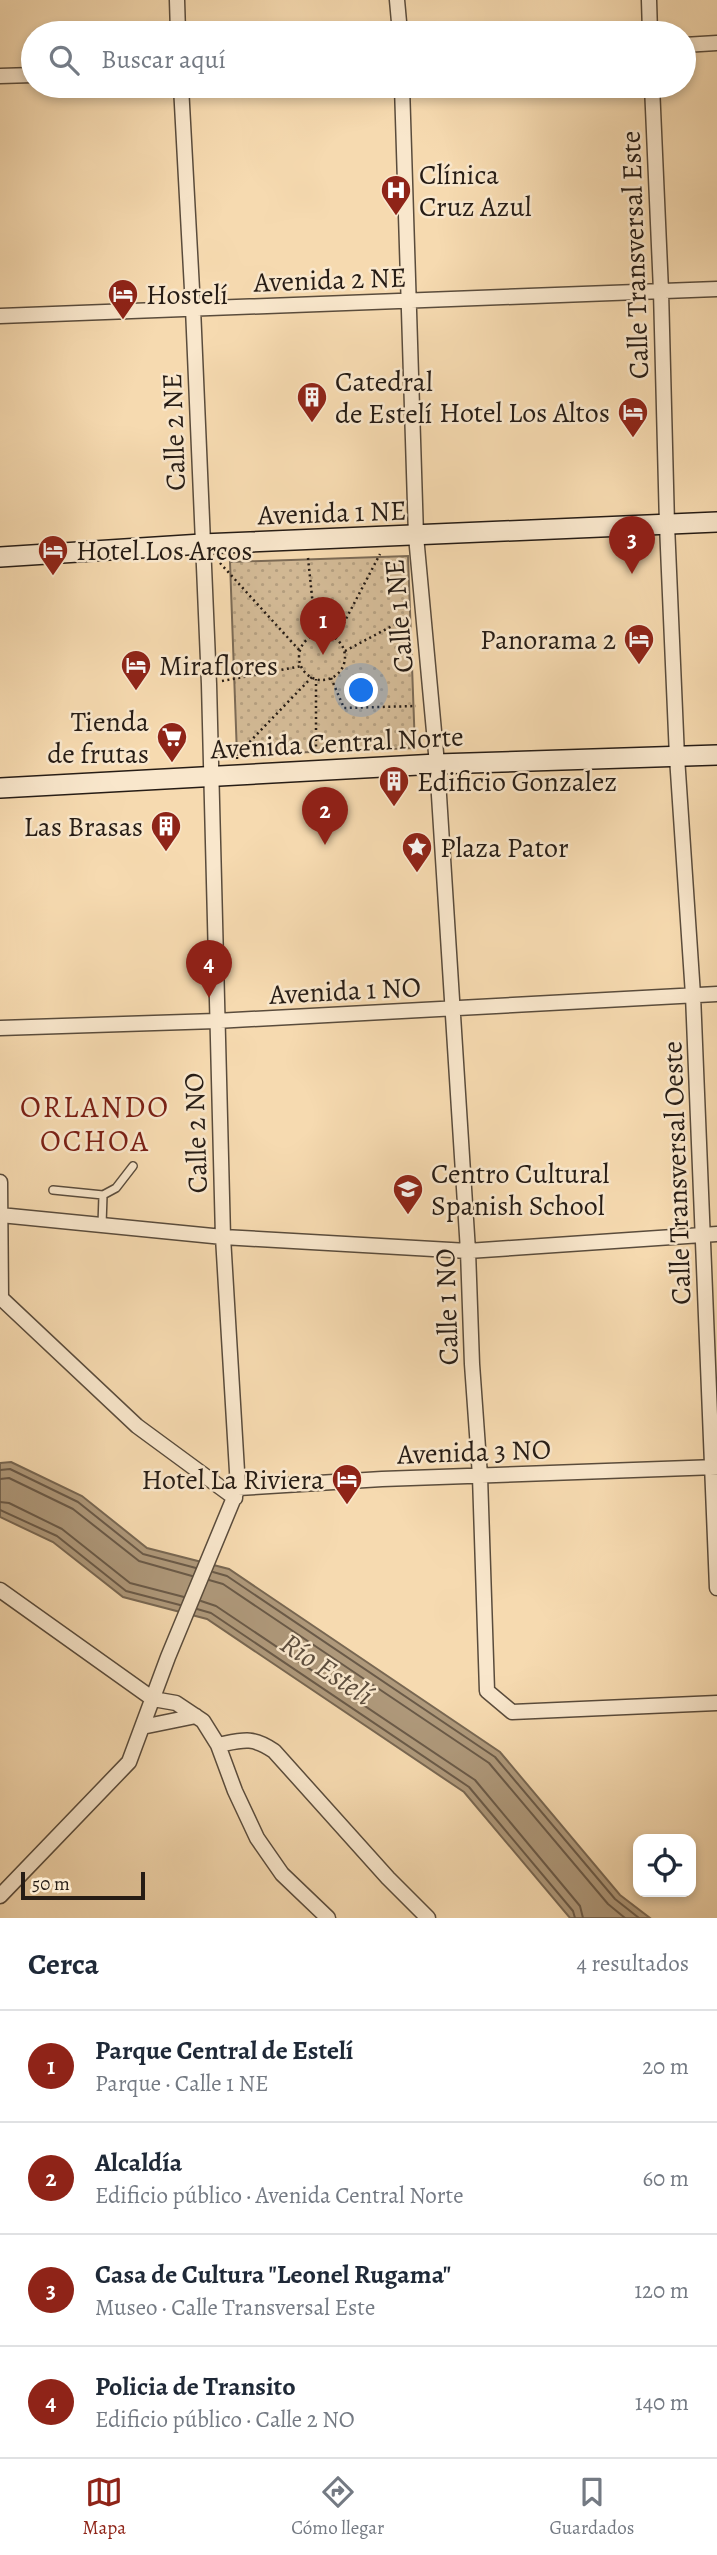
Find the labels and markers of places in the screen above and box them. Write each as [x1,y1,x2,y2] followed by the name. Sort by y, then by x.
[419,156,532,226] place label: Clínica Cruz Azul
[379,173,413,217] hospital icon: Clínica Cruz Azul
[146,276,228,314] place label: Hostelí
[106,277,140,321] hotel icon: Hostelí
[335,363,433,433] place label: Catedral de Estelí
[295,380,329,424] building icon: Catedral de Estelí
[439,394,610,432] place label: Hotel Los Altos
[616,395,650,439] hotel icon: Hotel Los Altos
[609,516,655,574] pin: 3
[76,532,253,570] place label: Hotel Los Arcos
[36,533,70,577] hotel icon: Hotel Los Arcos
[300,597,346,655] pin: 1
[480,621,616,659] place label: Panorama 2
[622,622,656,666] hotel icon: Panorama 2
[159,647,278,685] place label: Miraflores
[119,648,153,692] hotel icon: Miraflores
[47,703,149,773] place label: Tienda de frutas
[155,720,189,764] supermarket icon: Tienda de frutas
[417,763,617,801] place label: Edificio Gonzalez
[377,764,411,808] building icon: Edificio Gonzalez
[302,787,348,845] pin: 2
[23,808,143,846] place label: Las Brasas
[149,809,183,853] building icon: Las Brasas
[440,829,569,867] place label: Plaza Pator
[400,830,434,874] place icon: Plaza Pator
[186,940,232,998] pin: 4
[431,1155,609,1225] place label: Centro Cultural Spanish School
[391,1172,425,1216] school or university icon: Centro Cultural Spanish School
[141,1461,324,1499] place label: Hotel La Riviera
[330,1462,364,1506] hotel icon: Hotel La Riviera

